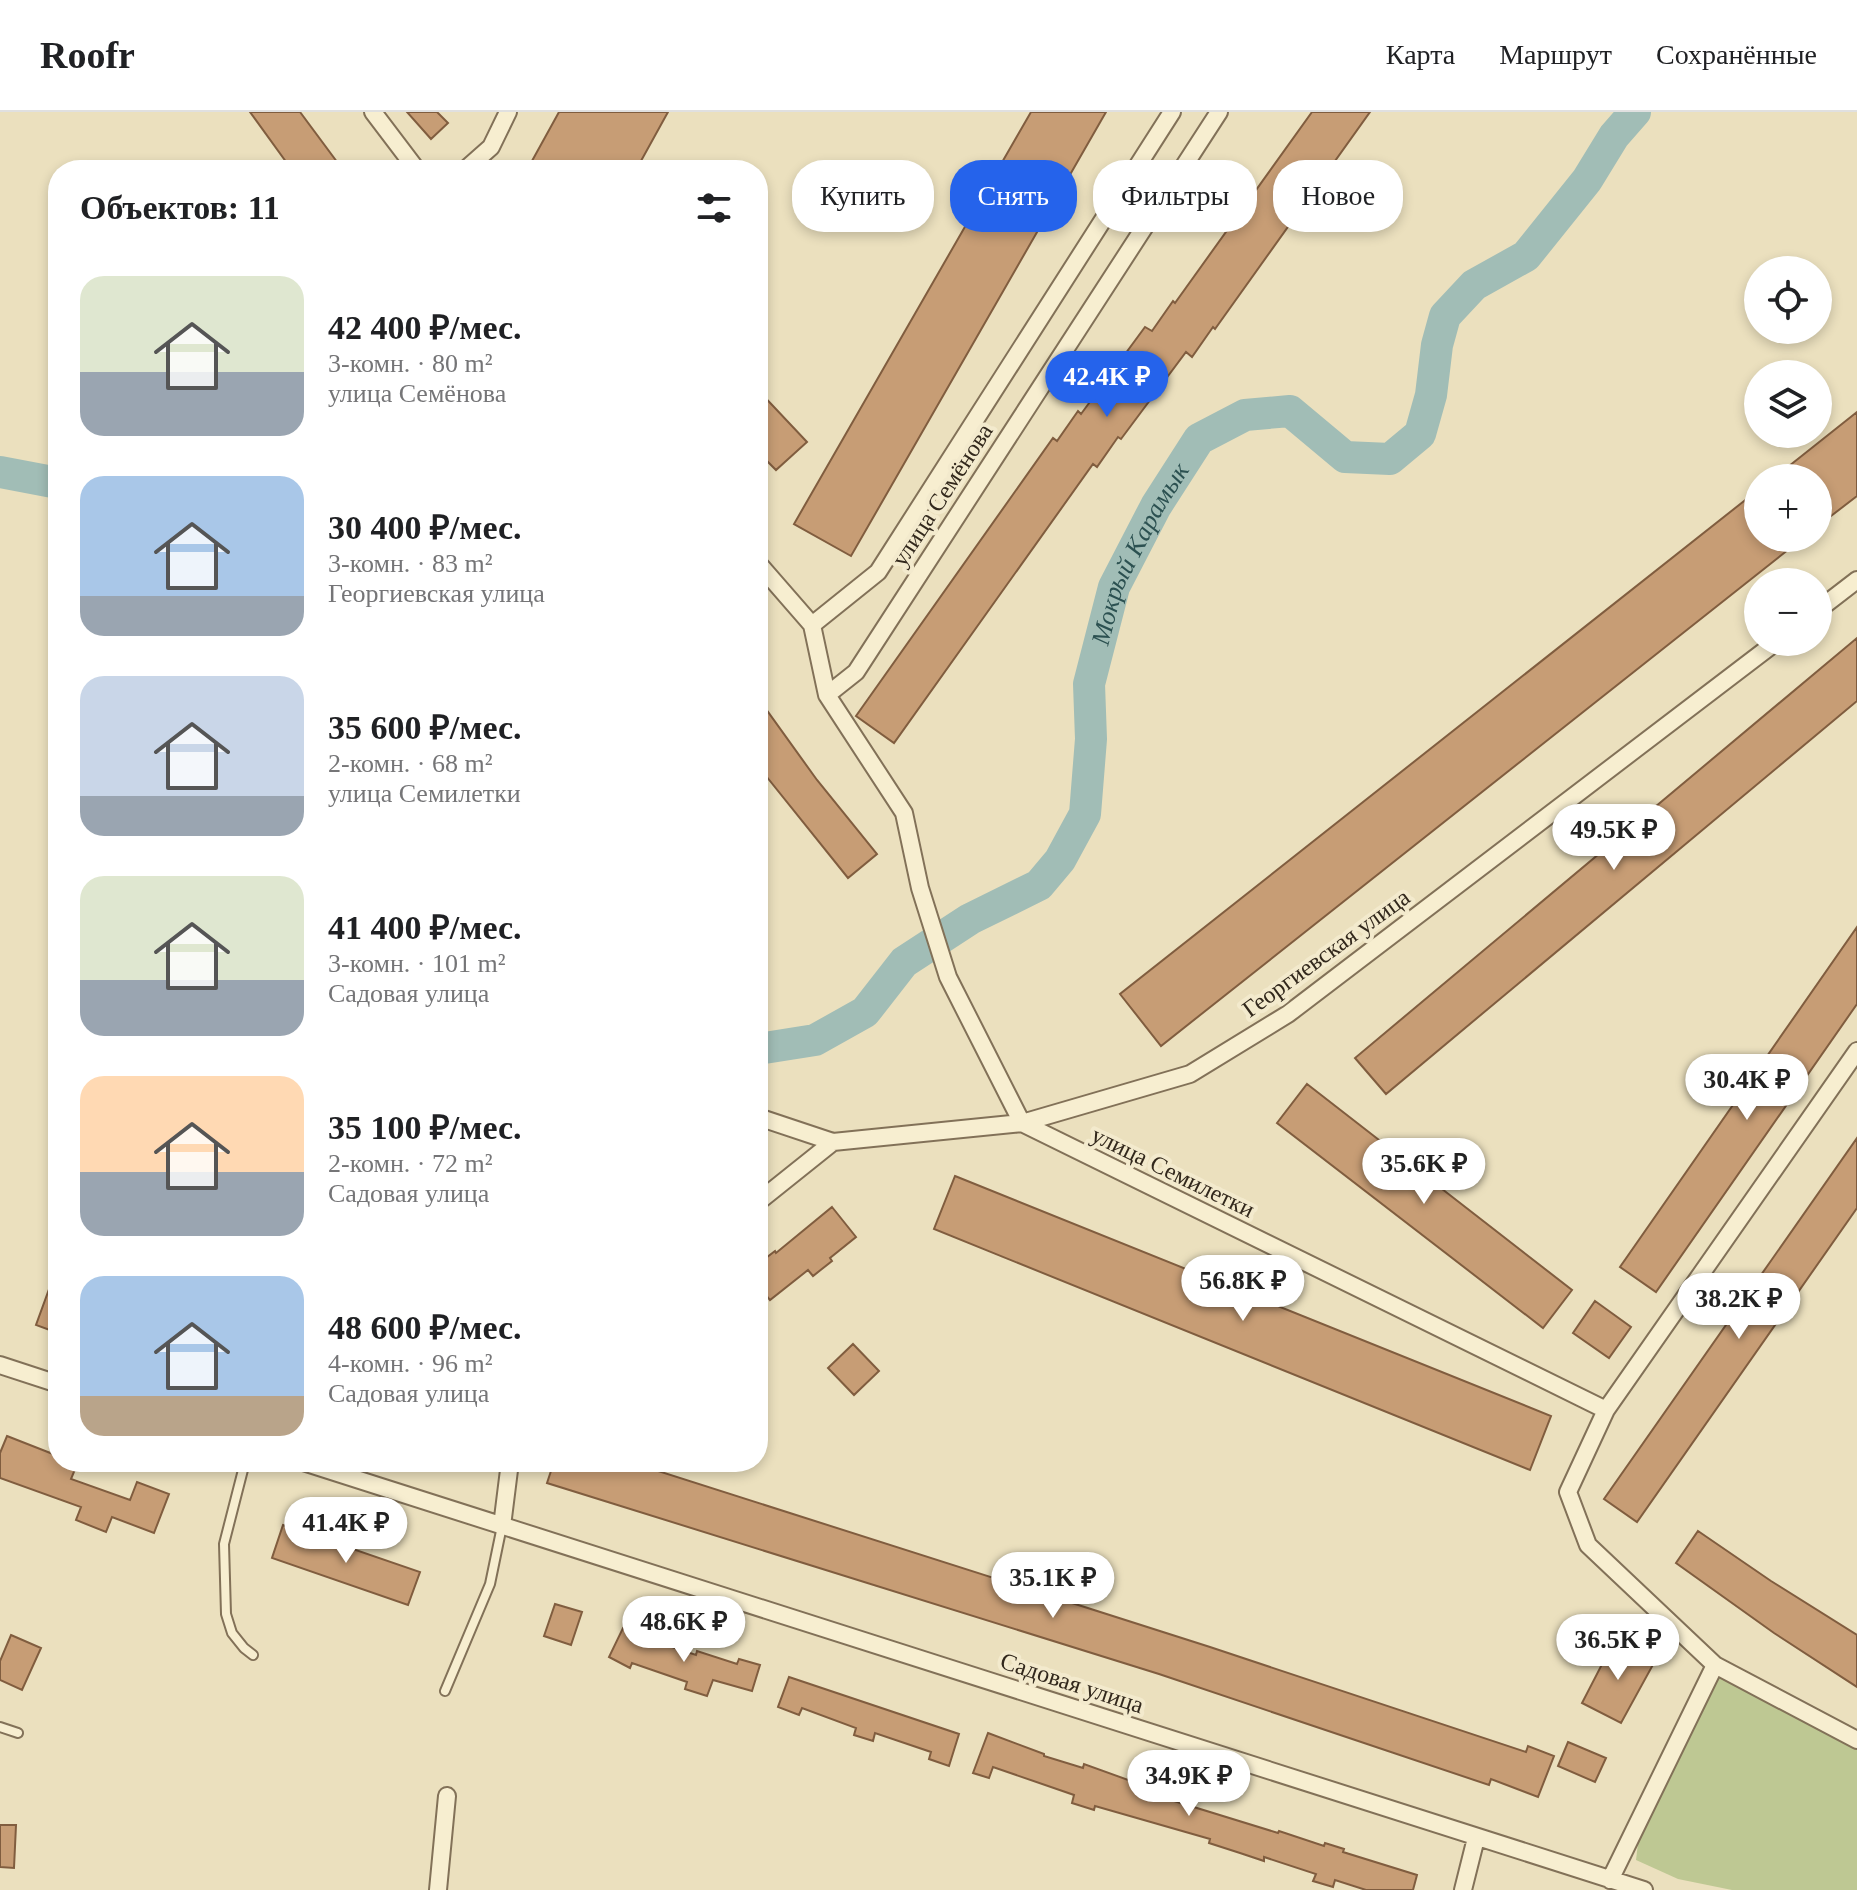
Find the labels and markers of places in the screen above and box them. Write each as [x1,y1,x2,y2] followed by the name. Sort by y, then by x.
[1033,351,1181,419] pin: 42.4K ₽
[1540,804,1688,872] pin: 49.5K ₽
[1673,1054,1821,1122] pin: 30.4K ₽
[1350,1138,1498,1206] pin: 35.6K ₽
[1169,1255,1317,1323] pin: 56.8K ₽
[1665,1273,1813,1341] pin: 38.2K ₽
[272,1497,420,1565] pin: 41.4K ₽
[979,1552,1127,1620] pin: 35.1K ₽
[610,1596,758,1664] pin: 48.6K ₽
[1544,1614,1692,1682] pin: 36.5K ₽
[1115,1750,1263,1818] pin: 34.9K ₽

